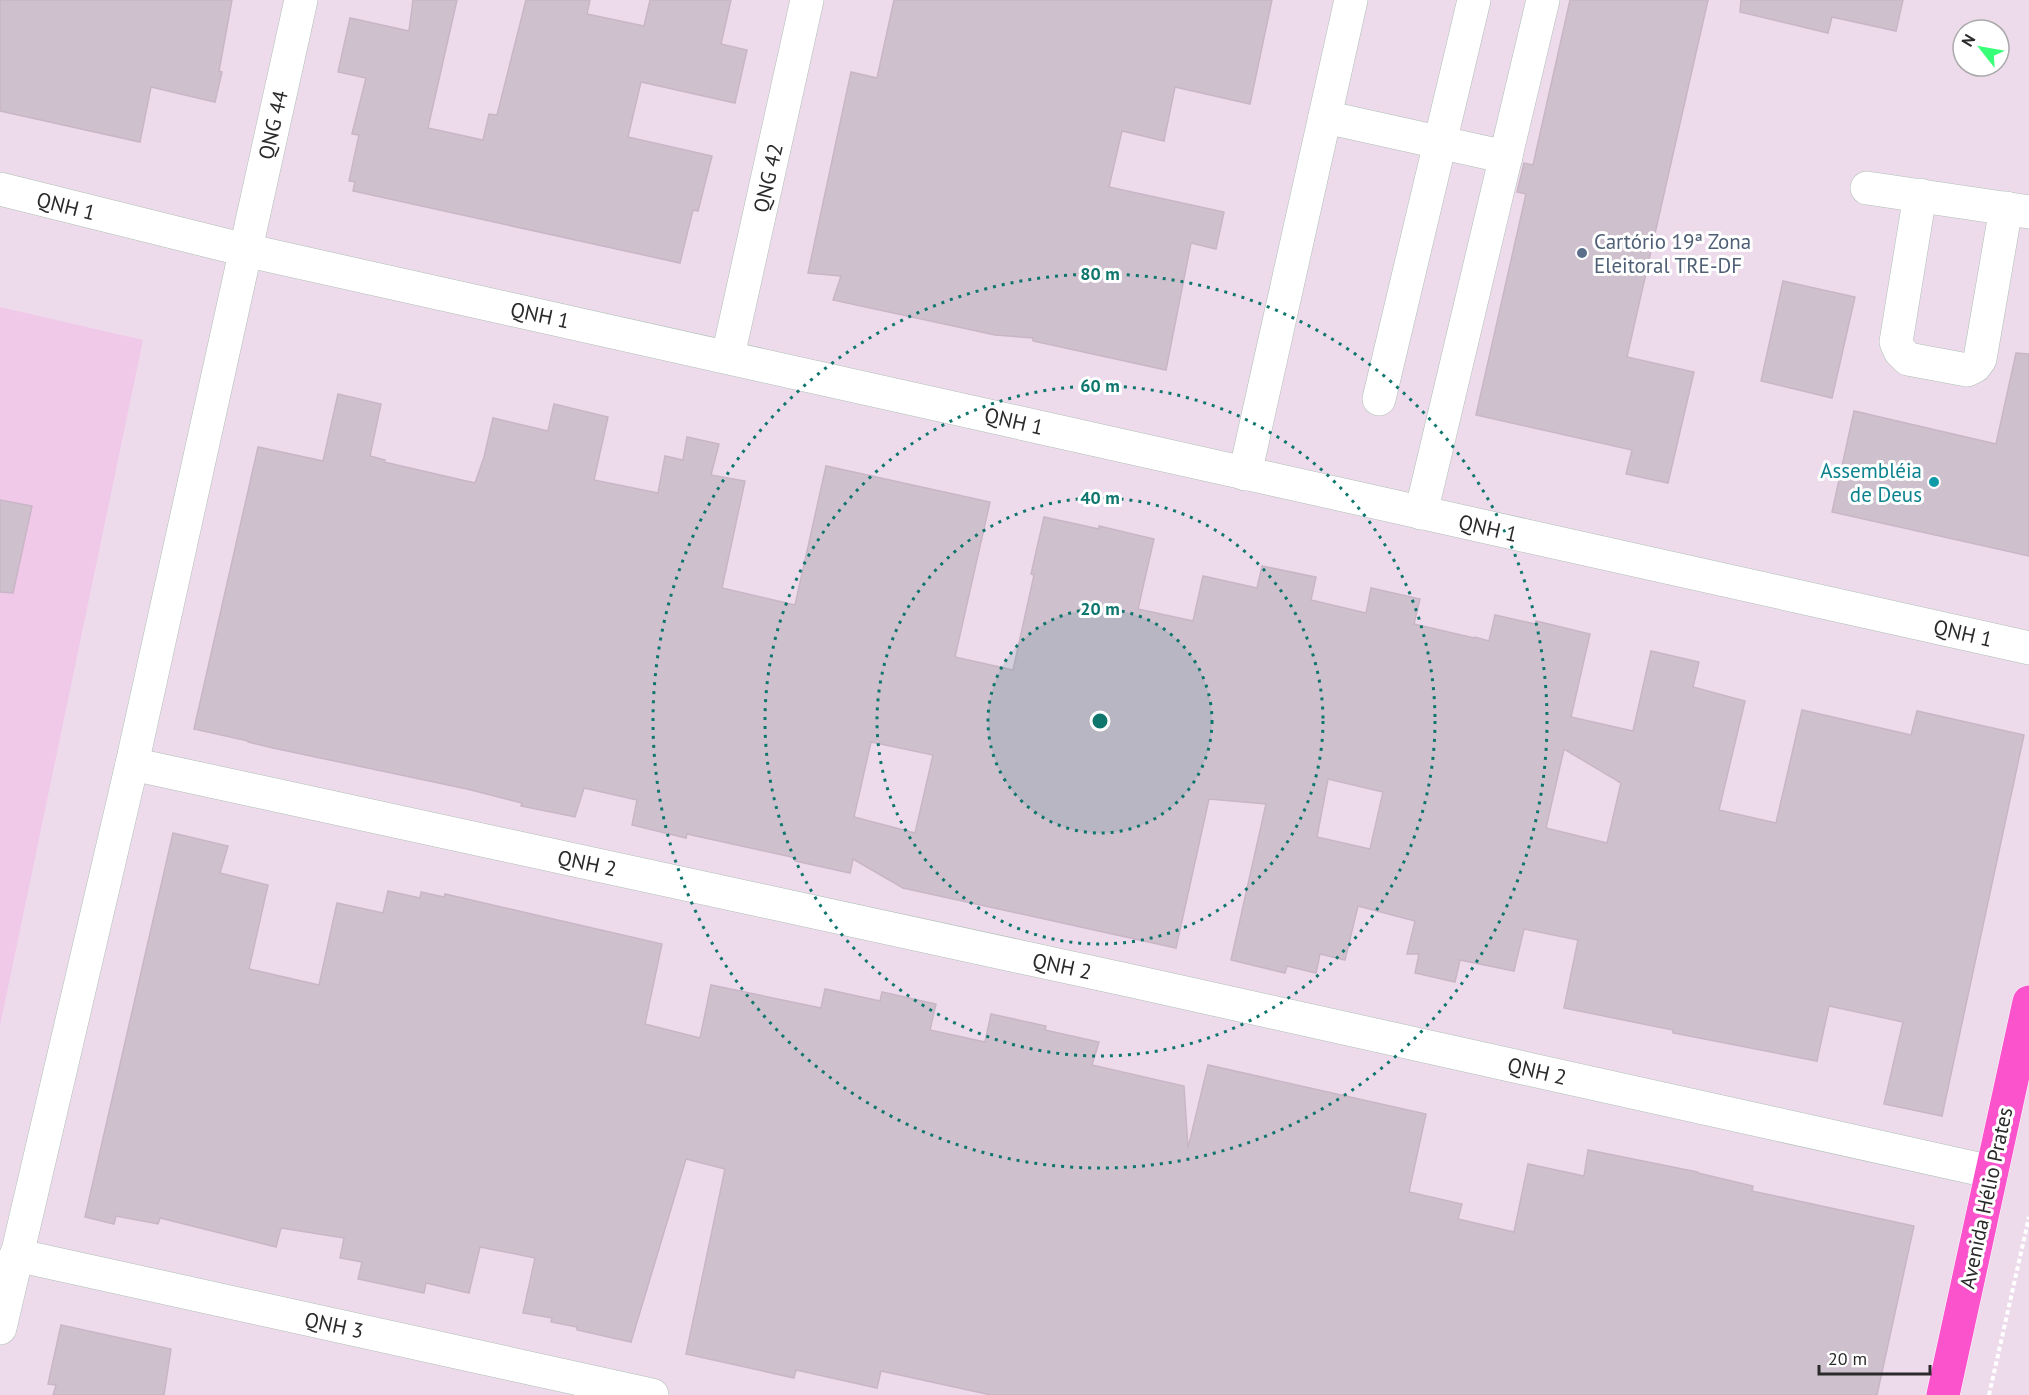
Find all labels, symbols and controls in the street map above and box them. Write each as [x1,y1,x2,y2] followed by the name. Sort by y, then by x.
[1951,18,2011,78] north arrow
[1957,31,1979,50] text: N
[252,88,294,162] street label: QNG 44
[747,141,789,215] street label: QNG 42
[34,186,98,226] street label: QNH 1
[1594,228,1751,279] place label: Cartório 19ª Zona Eleitoral TRE-DF
[1575,246,1589,260] marker: Cartório 19ª Zona Eleitoral TRE-DF
[1080,262,1120,285] text: 80 m
[508,296,572,334] street label: QNH 1
[1080,374,1120,397] text: 60 m
[982,401,1046,441] street label: QNH 1
[1820,457,1922,508] place label: Assembléia de Deus
[1927,475,1941,489] marker: Assembléia de Deus
[1080,486,1120,509] text: 40 m
[1456,508,1520,548] street label: QNH 1
[1080,597,1120,620] text: 20 m
[1931,613,1995,653] street label: QNH 1
[1090,711,1110,731] centre of rings
[555,844,619,882] street label: QNH 2
[1030,947,1094,985] street label: QNH 2
[1505,1051,1569,1091] street label: QNH 2
[1954,1105,2018,1291] street label: Avenida Hélio Prates
[302,1306,366,1344] street label: QNH 3
[1819,1338,1930,1376] scale bar
[1828,1347,1867,1370] text: 20 m

